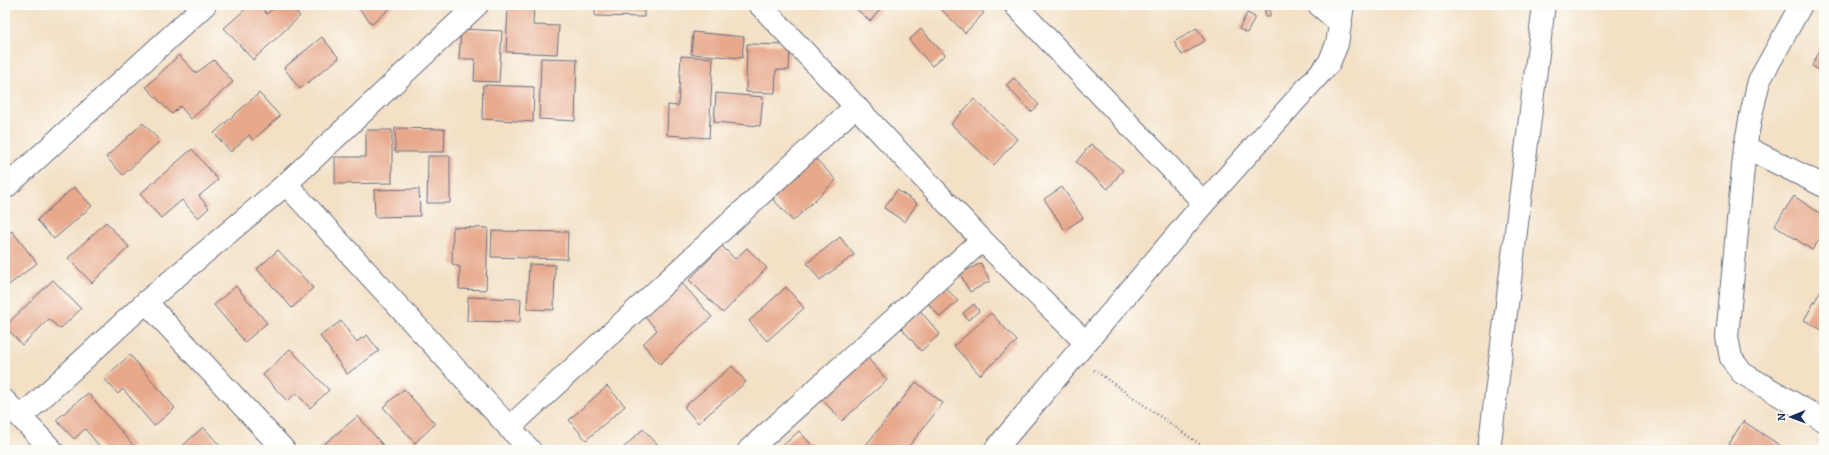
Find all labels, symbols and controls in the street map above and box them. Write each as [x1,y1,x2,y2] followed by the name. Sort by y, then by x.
[1771,397,1811,437] north arrow
[1774,413,1789,421] text: N

